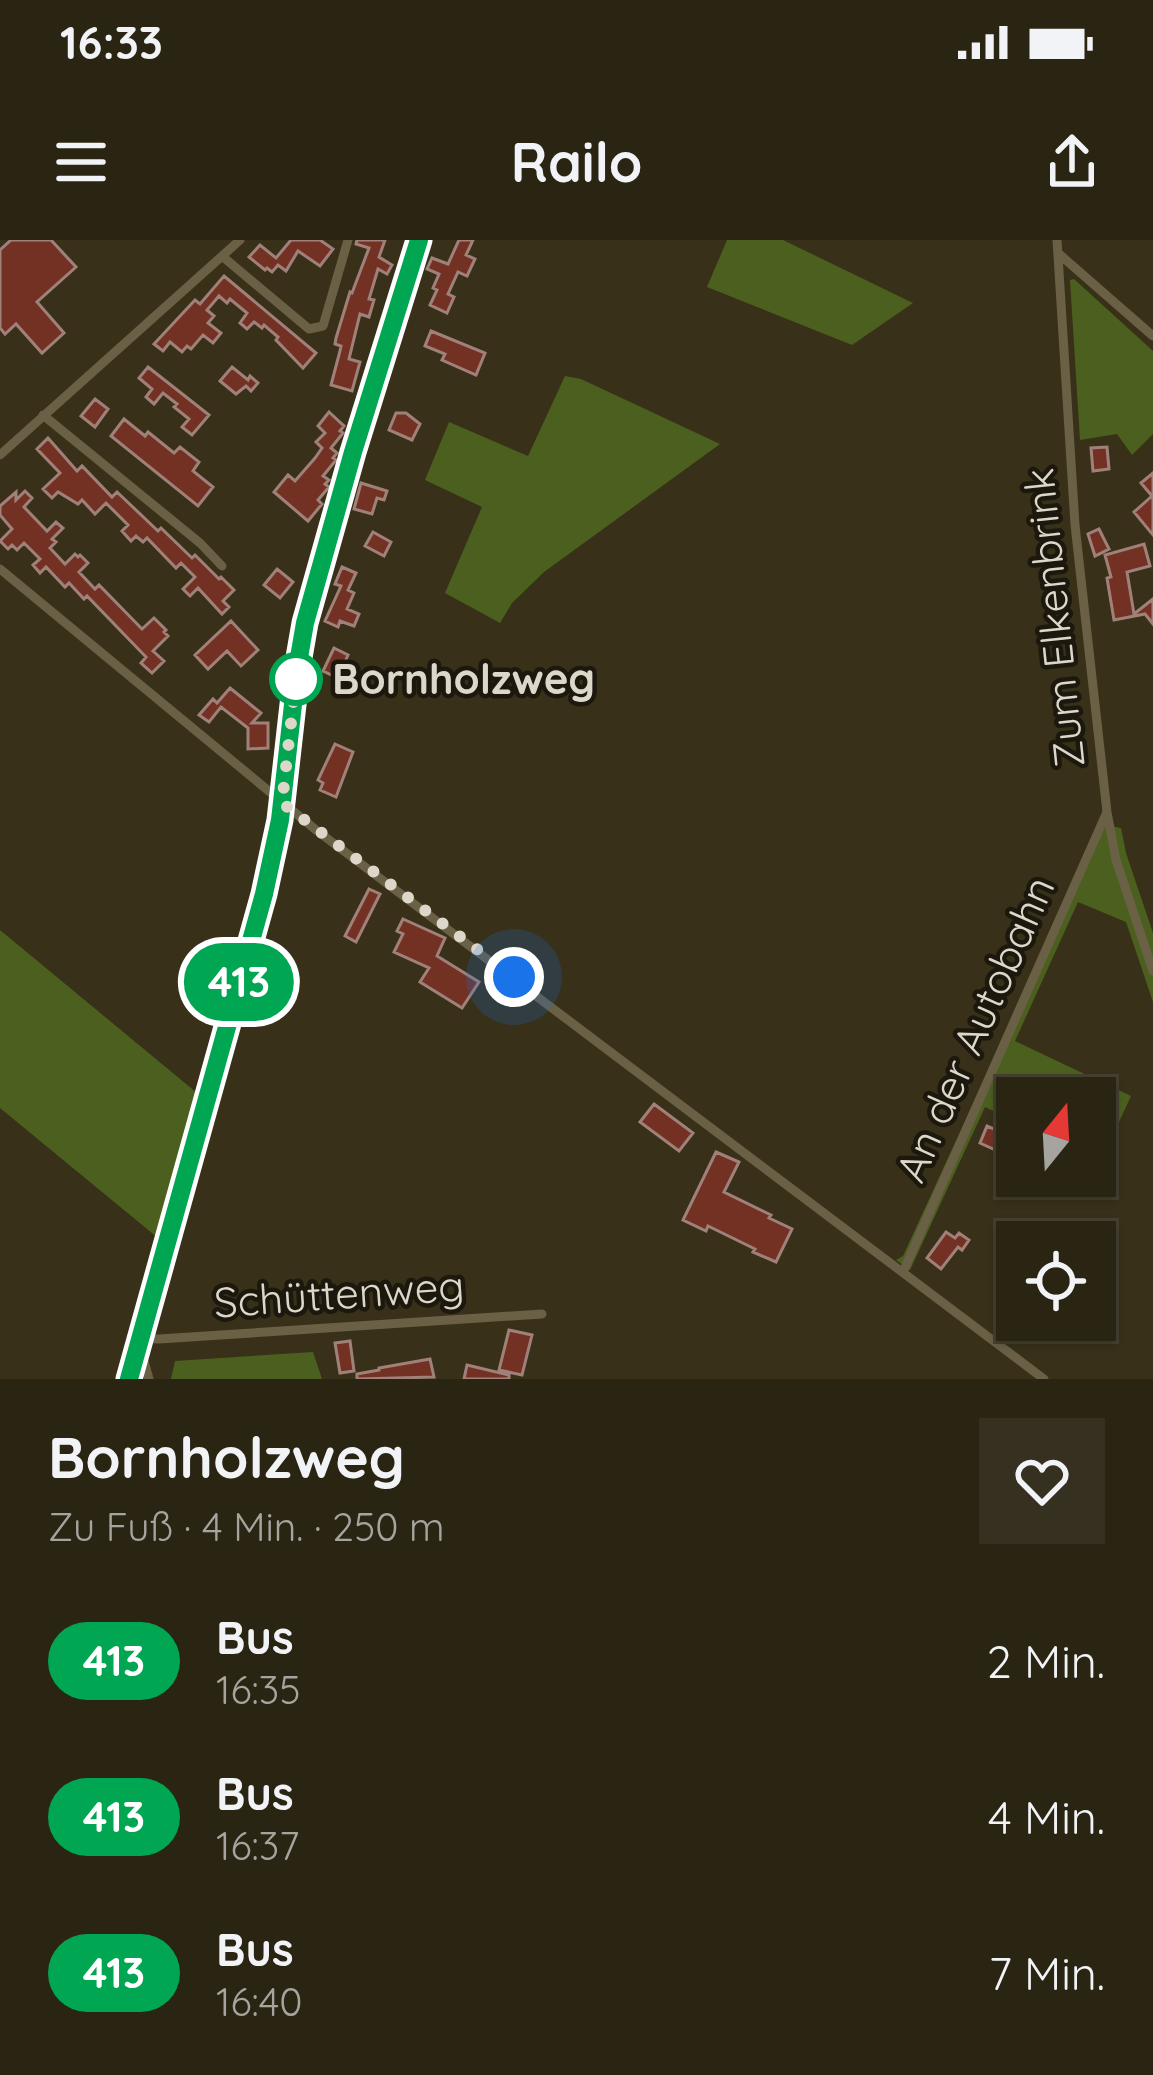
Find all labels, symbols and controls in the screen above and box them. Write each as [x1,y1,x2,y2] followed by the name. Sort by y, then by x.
[60,14,163,70] text: 16:33
[511,128,642,196] text: Railo
[48,129,114,195] icon: menu
[1039,129,1105,195] icon: share
[1011,466,1096,770] street label: Zum Elkenbrink
[332,652,595,705] place label: Bornholzweg
[271,654,321,704] marker: Bornholzweg
[883,868,1066,1190] street label: An der Autobahn
[170,943,308,1021] line badge: 413
[484,947,544,1007] your location
[208,955,270,1008] text: 413
[996,1077,1116,1197] north arrow
[996,1077,1116,1341] map controls
[996,1221,1116,1341] button: locate
[212,1258,466,1329] street label: Schüttenweg
[979,1418,1105,1544] button: heart
[48,1421,405,1492] text: Bornholzweg
[48,1502,445,1551] text: Zu Fuß · 4 Min. · 250 m
[216,1609,294,1665] text: Bus
[987,1633,1105,1689] text: 2 Min.
[83,1634,145,1687] text: 413
[216,1665,300,1714] text: 16:35
[216,1765,294,1821] text: Bus
[988,1789,1105,1845] text: 4 Min.
[83,1790,145,1843] text: 413
[216,1821,299,1870] text: 16:37
[216,1921,294,1977] text: Bus
[989,1945,1105,2001] text: 7 Min.
[83,1946,145,1999] text: 413
[216,1977,302,2026] text: 16:40

